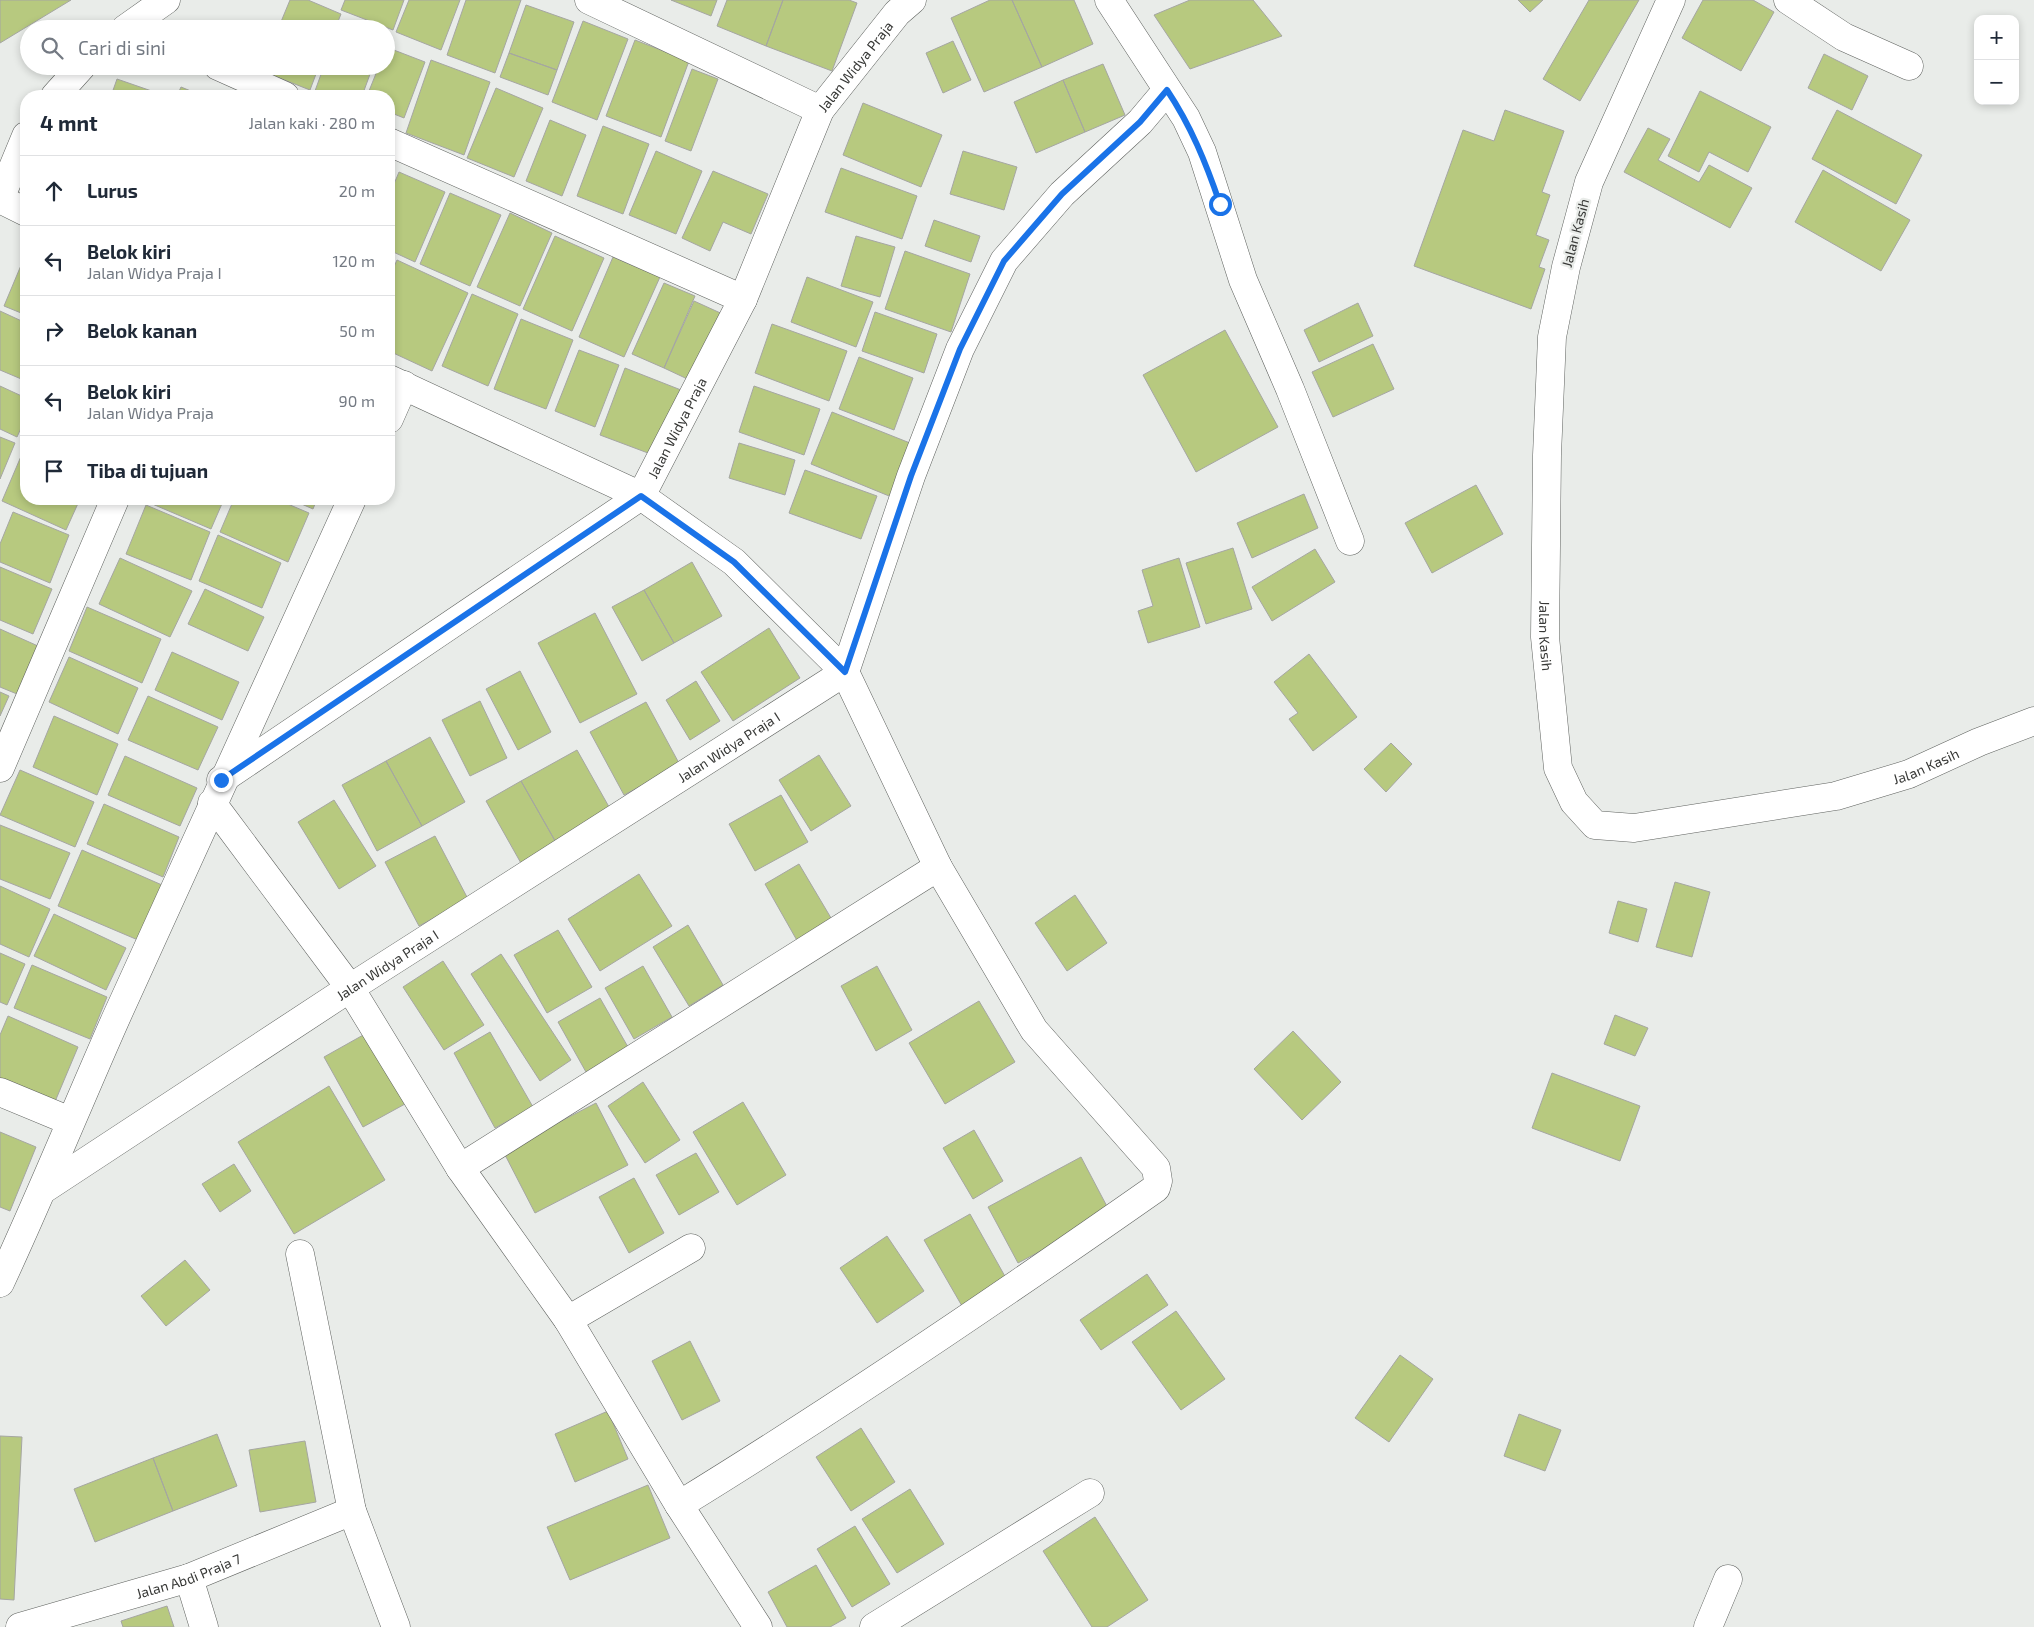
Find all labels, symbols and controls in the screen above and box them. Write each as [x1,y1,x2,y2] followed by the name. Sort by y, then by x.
[1974,15,2019,105] map controls
[1974,15,2019,60] button: +
[814,17,896,115] street label: Jalan Widya Praja
[20,20,395,75] search box
[38,34,66,62] icon: search
[78,36,166,59] text: Cari di sini
[1974,60,2019,105] button: −
[40,110,98,135] text: 4 mnt
[248,113,375,132] text: Jalan kaki · 280 m
[40,177,68,205] icon: ahead
[87,179,138,202] text: Lurus
[339,181,375,200] text: 20 m
[1209,193,1232,216] route start
[1558,197,1592,269] street label: Jalan Kasih
[87,240,171,263] text: Belok kiri
[40,247,68,275] icon: left
[332,251,375,270] text: 120 m
[87,263,222,282] text: Jalan Widya Praja I
[40,317,68,345] icon: right
[87,319,197,342] text: Belok kanan
[339,321,375,340] text: 50 m
[643,374,709,481] street label: Jalan Widya Praja
[87,380,171,403] text: Belok kiri
[40,387,68,415] icon: left
[339,391,375,410] text: 90 m
[87,403,214,422] text: Jalan Widya Praja
[40,457,68,485] icon: arrive
[87,459,208,482] text: Tiba di tujuan
[1536,601,1557,672] street label: Jalan Kasih
[674,708,783,785] street label: Jalan Widya Praja I
[1891,744,1961,787] street label: Jalan Kasih
[210,769,233,792] route end
[333,925,441,1003] street label: Jalan Widya Praja I
[134,1549,243,1601] street label: Jalan Abdi Praja 7

